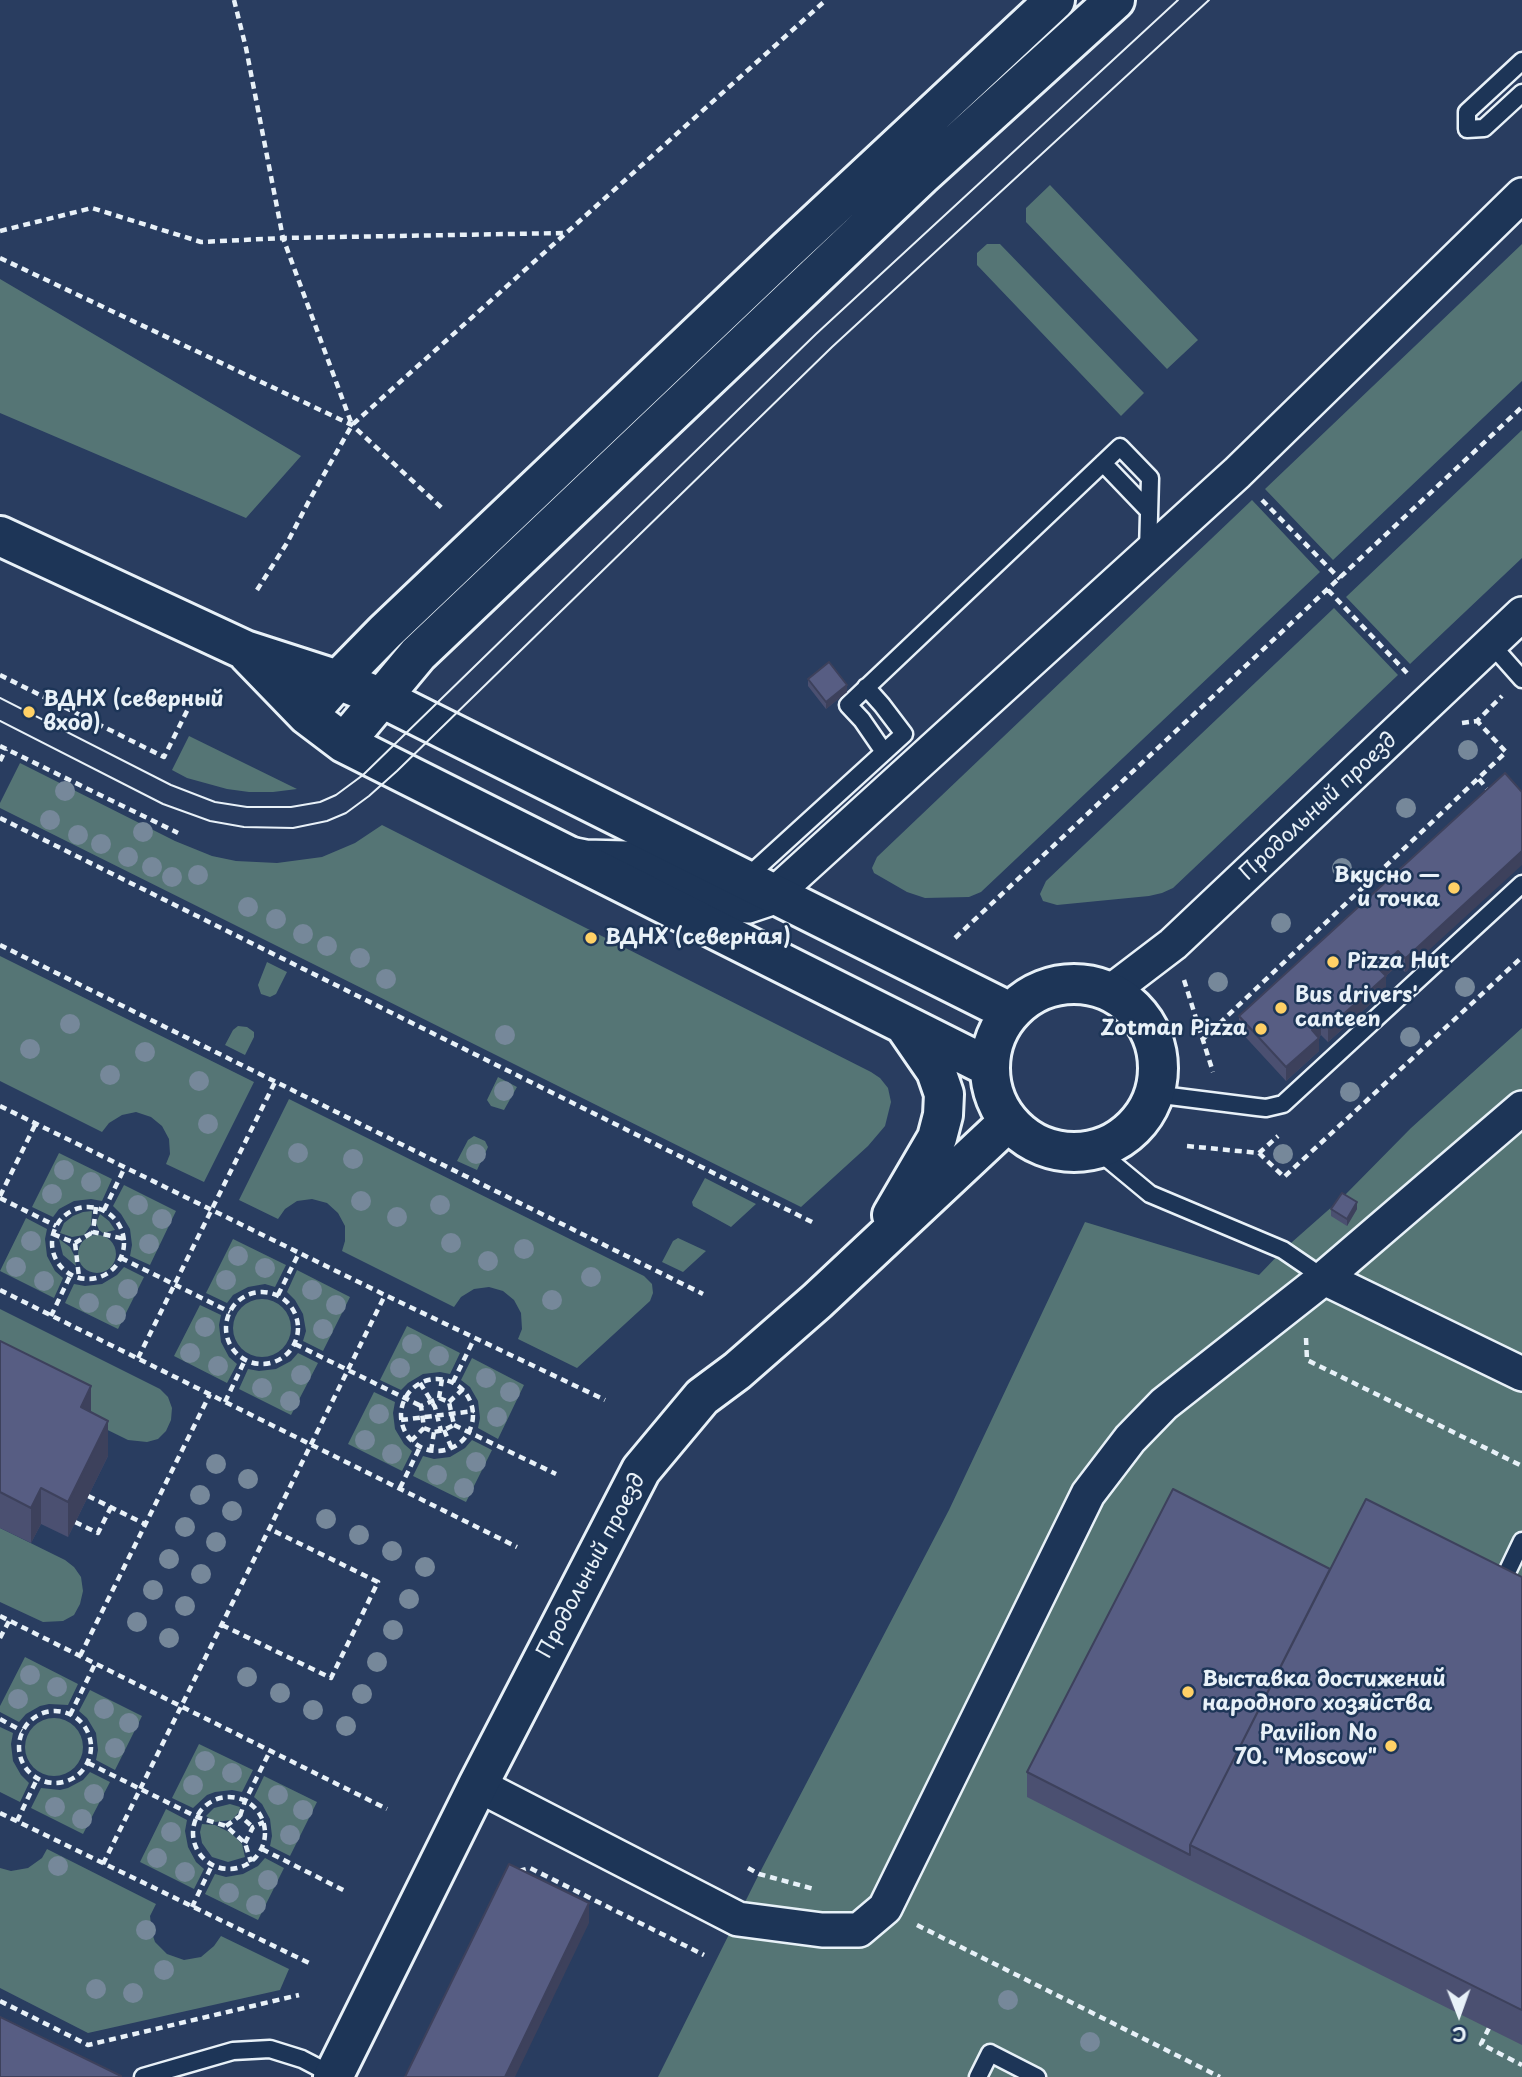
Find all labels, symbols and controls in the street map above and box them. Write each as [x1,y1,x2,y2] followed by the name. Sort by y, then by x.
[43,687,224,737] place label: ВДНХ (северный вход)
[21,704,37,720] marker: ВДНХ (северный вход)
[1235,728,1403,886] street label: Продольный проезд
[1334,863,1440,913] place label: Вкусно — и точка
[1446,880,1462,896] marker: Вкусно — и точка
[605,925,791,951] place label: ВДНХ (северная)
[583,930,599,946] marker: ВДНХ (северная)
[1347,949,1450,975] place label: Pizza Hut
[1325,954,1341,970] marker: Pizza Hut
[1295,983,1418,1033] place label: Bus drivers' canteen
[1273,1000,1289,1016] marker: Bus drivers' canteen
[1100,1016,1247,1042] place label: Zotman Pizza
[1253,1021,1269,1037] marker: Zotman Pizza
[533,1469,651,1663] street label: Продольный проезд
[1202,1667,1446,1717] place label: Выставка достижений народного хозяйства
[1180,1684,1196,1700] marker: Выставка достижений народного хозяйства
[1235,1721,1377,1771] place label: Pavilion No 70. "Moscow"
[1383,1738,1399,1754] marker: Pavilion No 70. "Moscow"
[1424,1979,1494,2049] north arrow
[1452,2021,1467,2049] text: С

